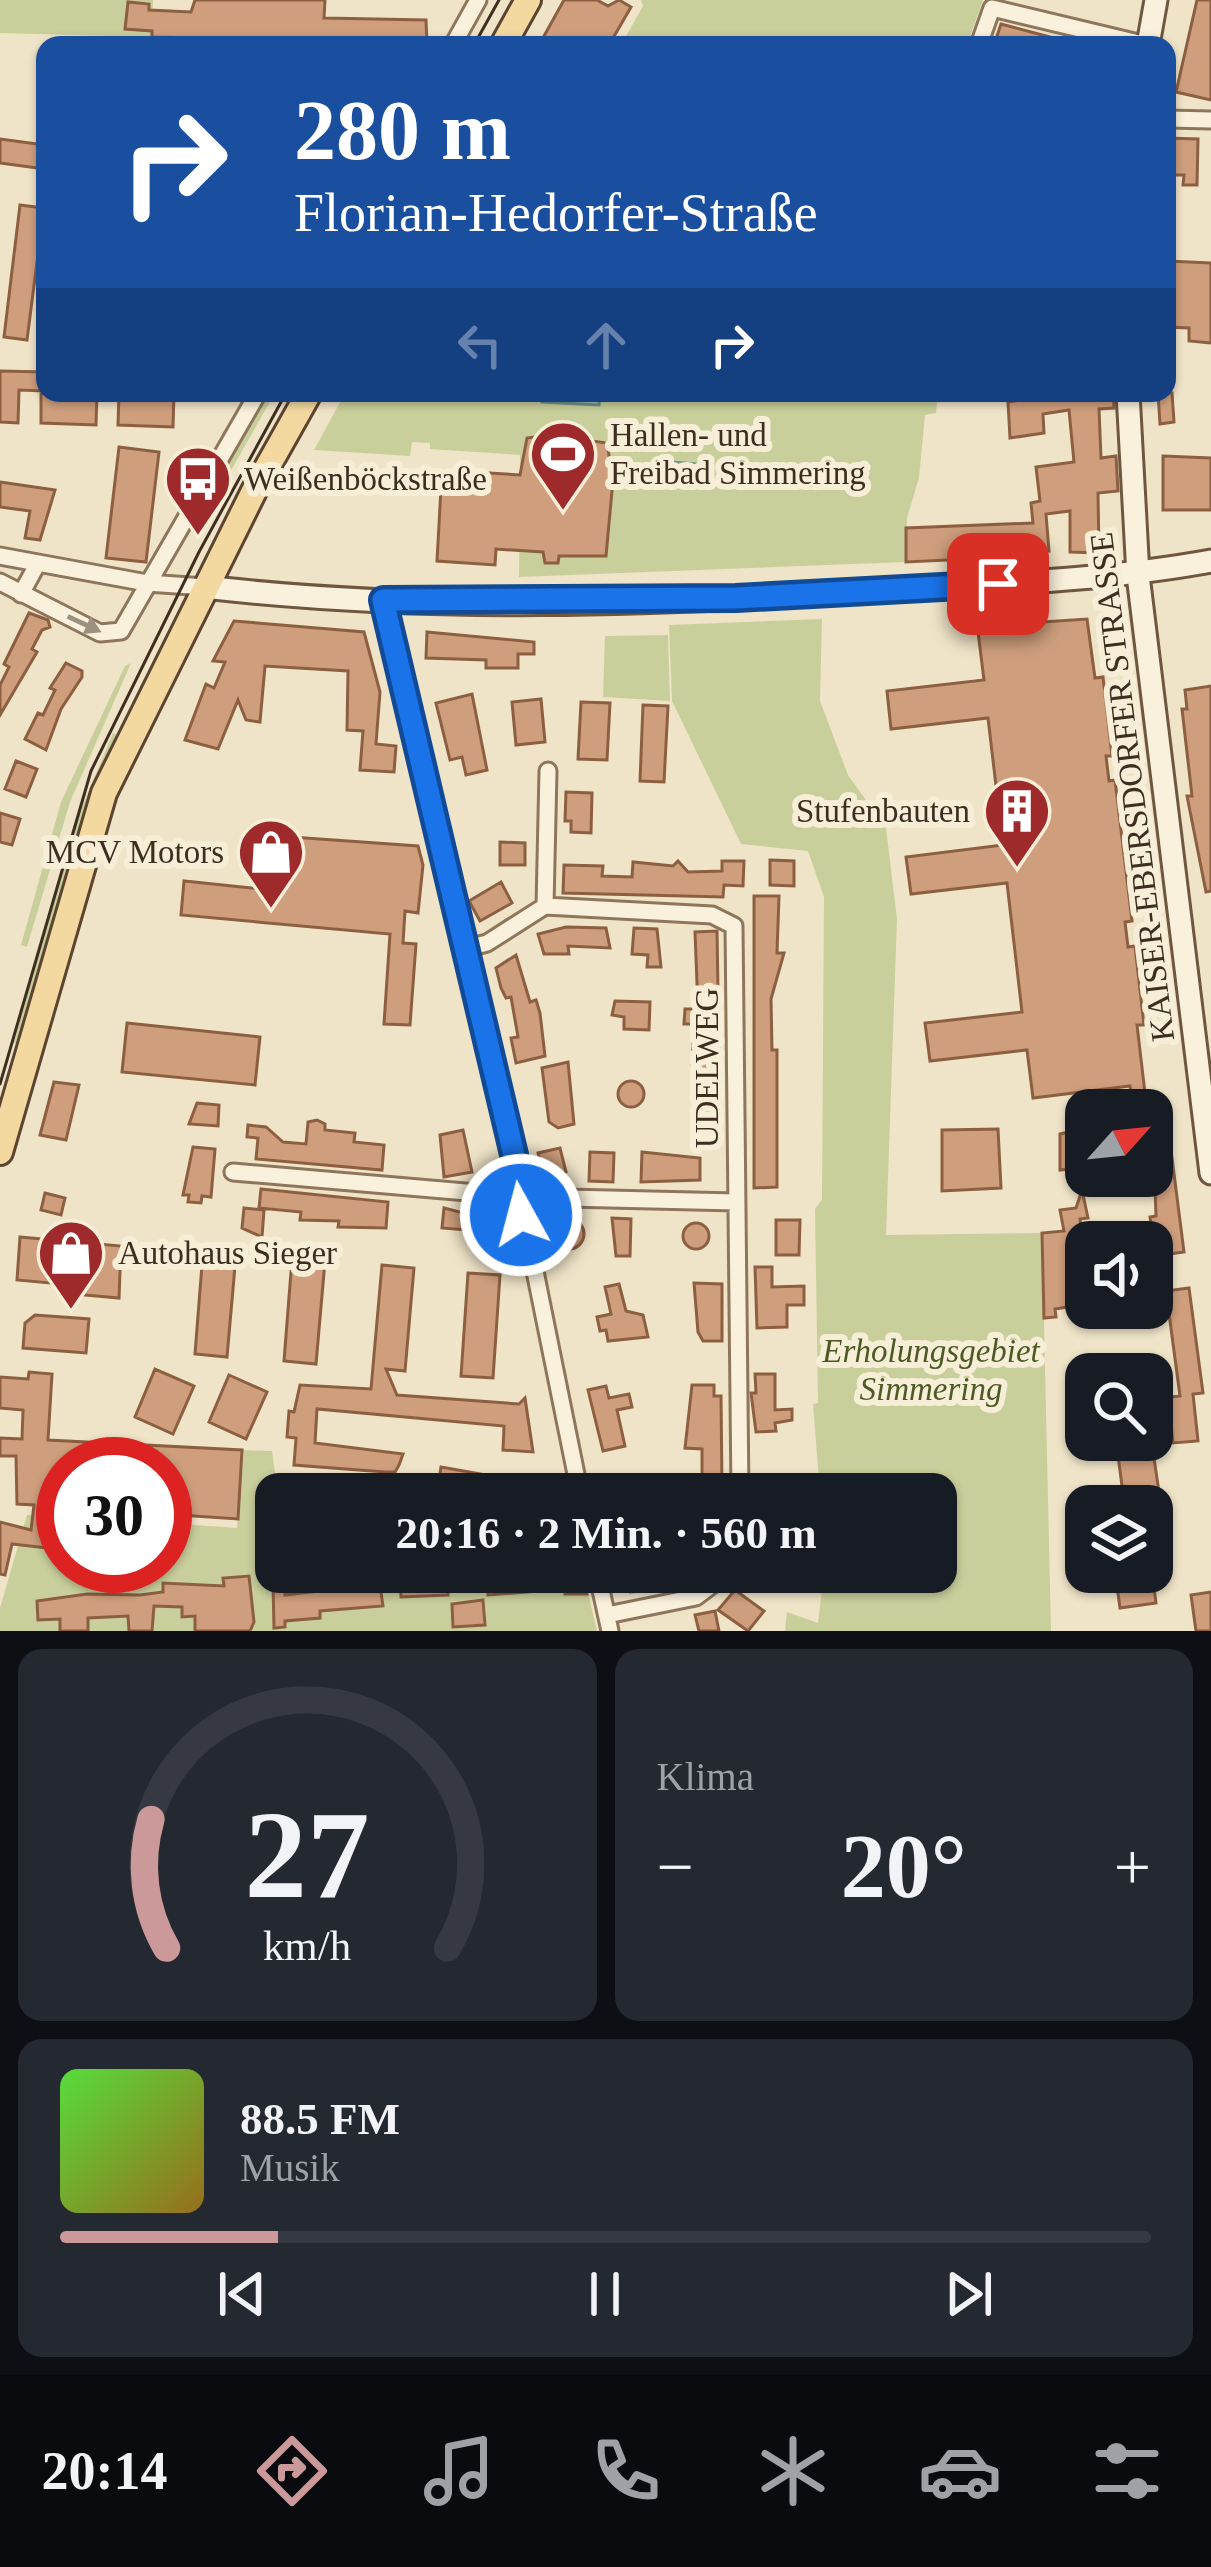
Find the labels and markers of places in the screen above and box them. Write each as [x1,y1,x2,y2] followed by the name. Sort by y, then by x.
[610,417,866,491] place label: Hallen- und Freibad Simmering
[528,419,598,513] sports icon: Hallen- und Freibad Simmering
[163,444,233,538] bus stop icon: Weißenböckstraße
[244,461,487,497] place label: Weißenböckstraße
[947,533,1049,635] pin
[982,776,1052,870] building icon: Stufenbauten
[796,793,970,829] place label: Stufenbauten
[236,817,306,911] shop icon: MCV Motors
[46,834,224,870] place label: MCV Motors
[36,1218,106,1312] shop icon: Autohaus Sieger
[118,1235,337,1271] place label: Autohaus Sieger

